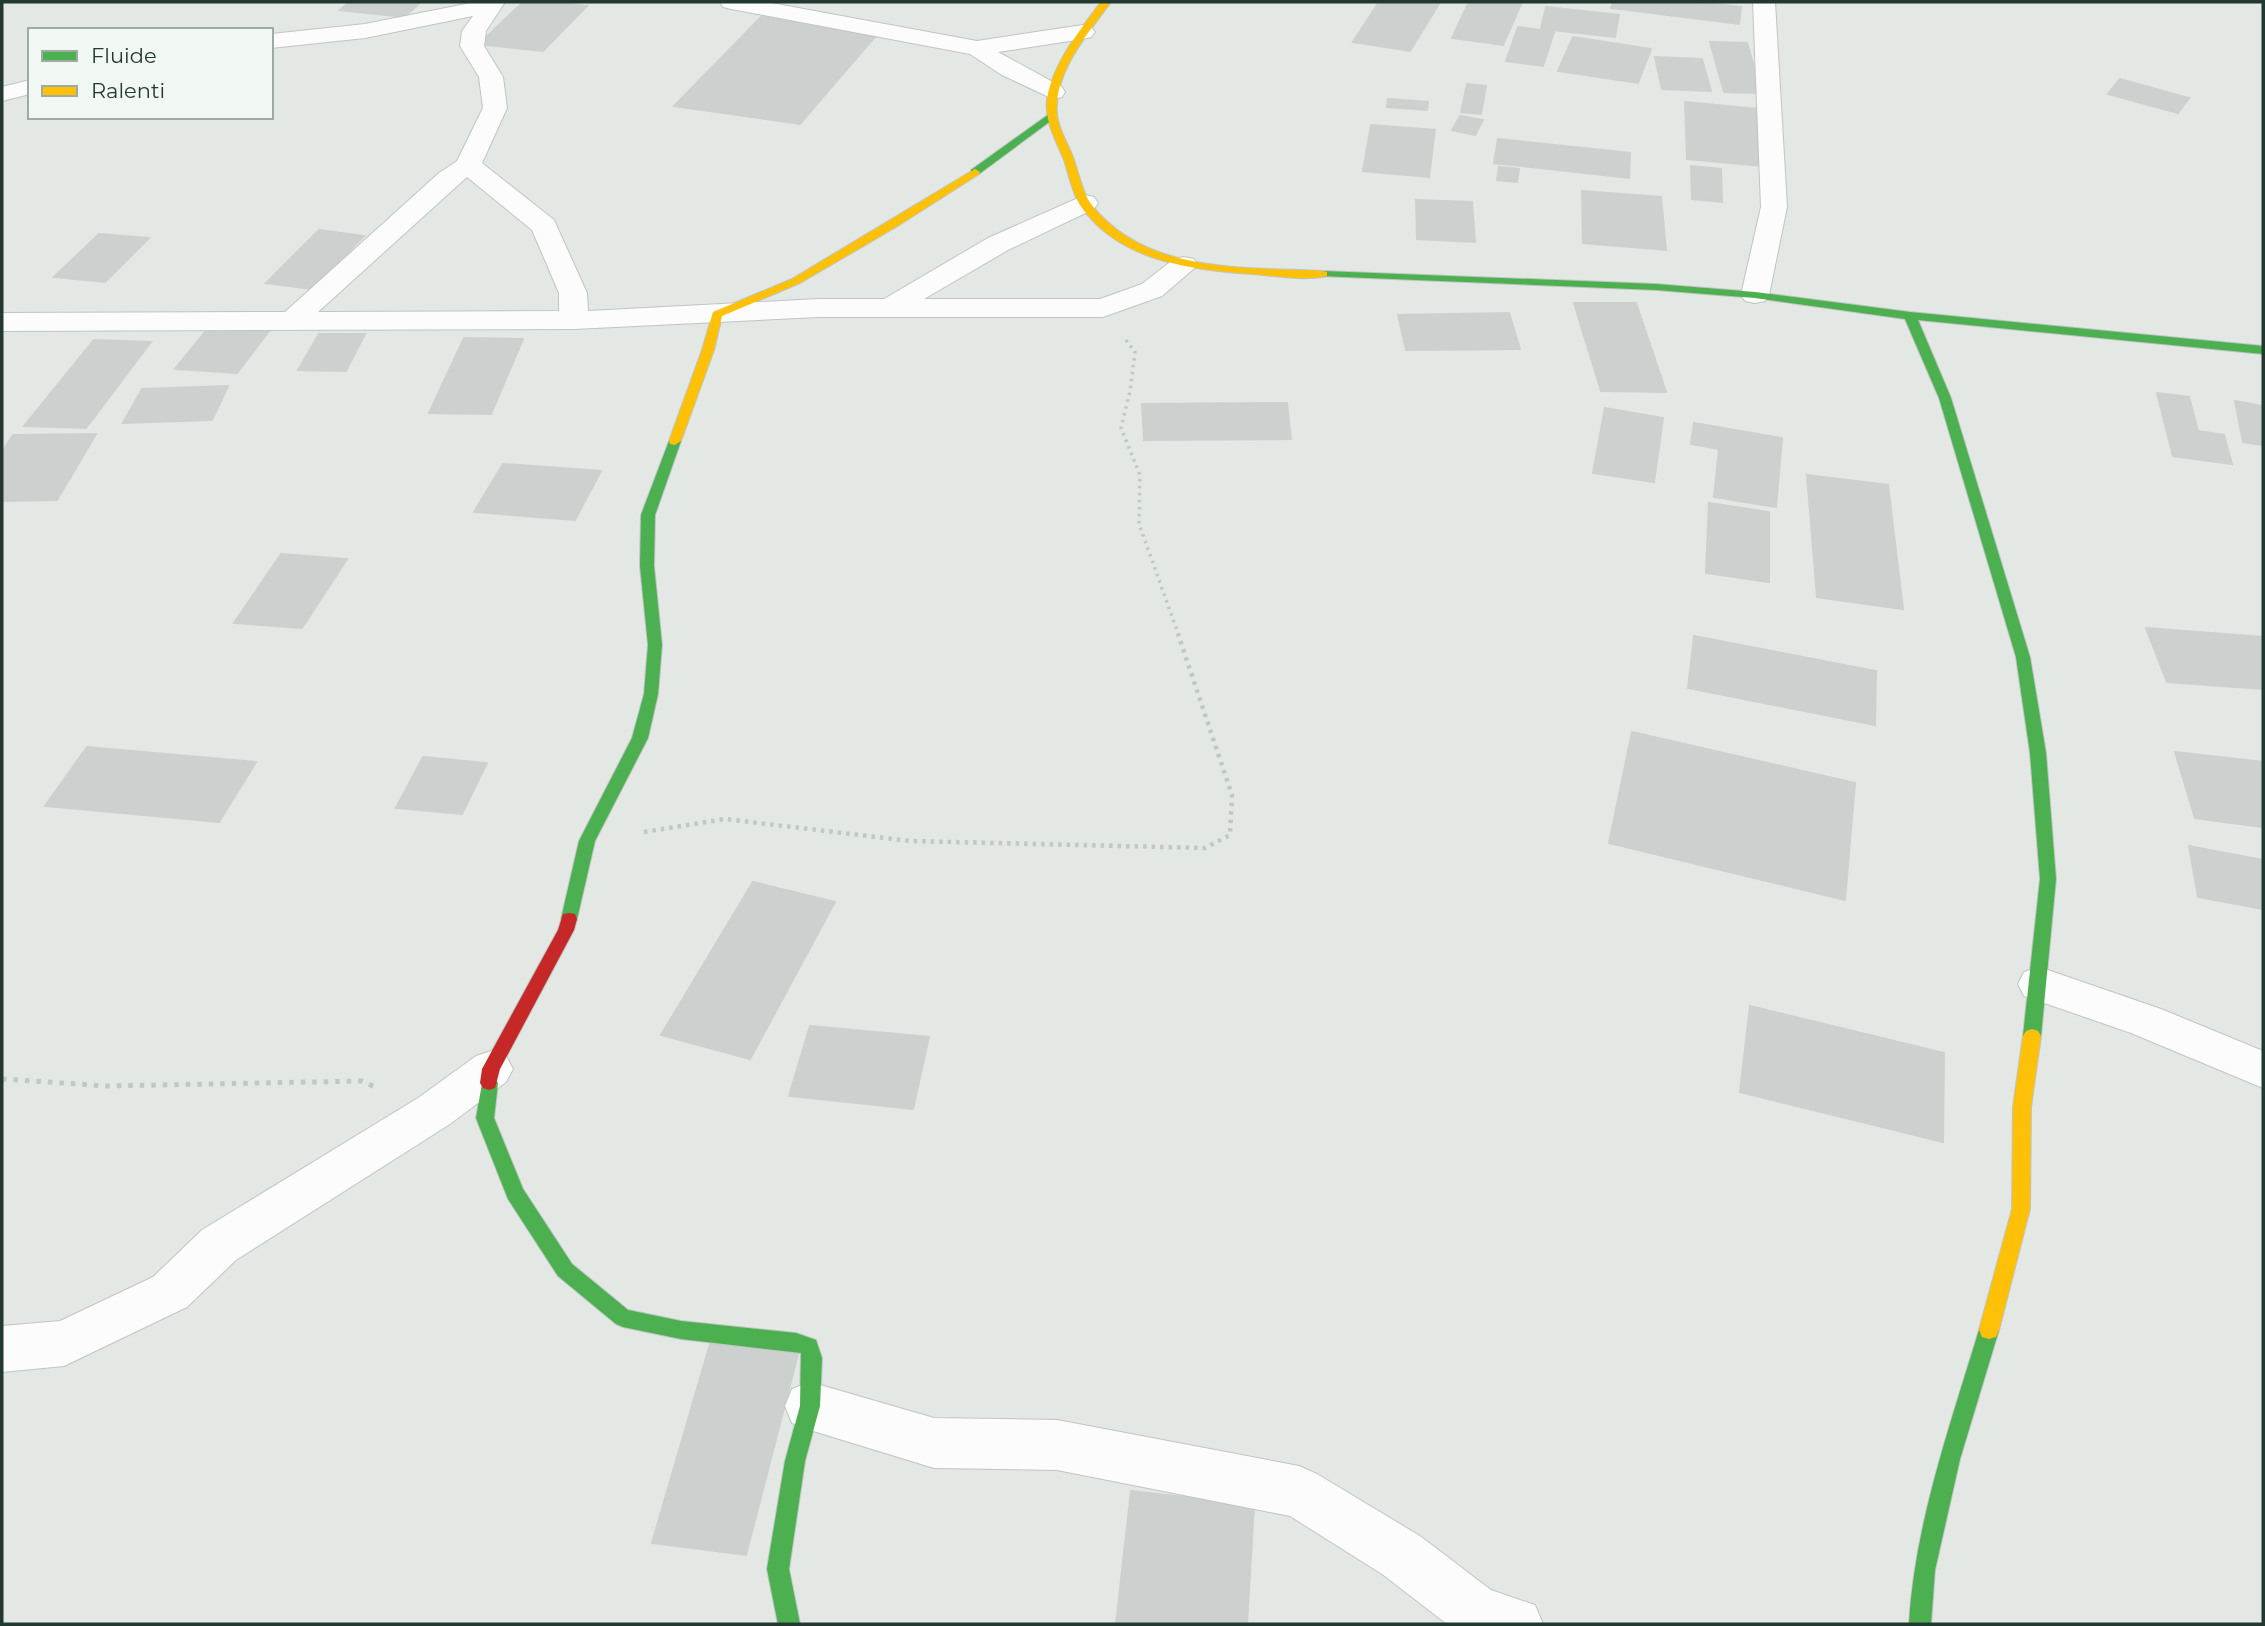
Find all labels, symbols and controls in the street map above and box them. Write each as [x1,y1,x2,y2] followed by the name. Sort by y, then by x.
[28,28,273,119] legend
[91,43,157,68] text: Fluide
[91,78,165,103] text: Ralenti

